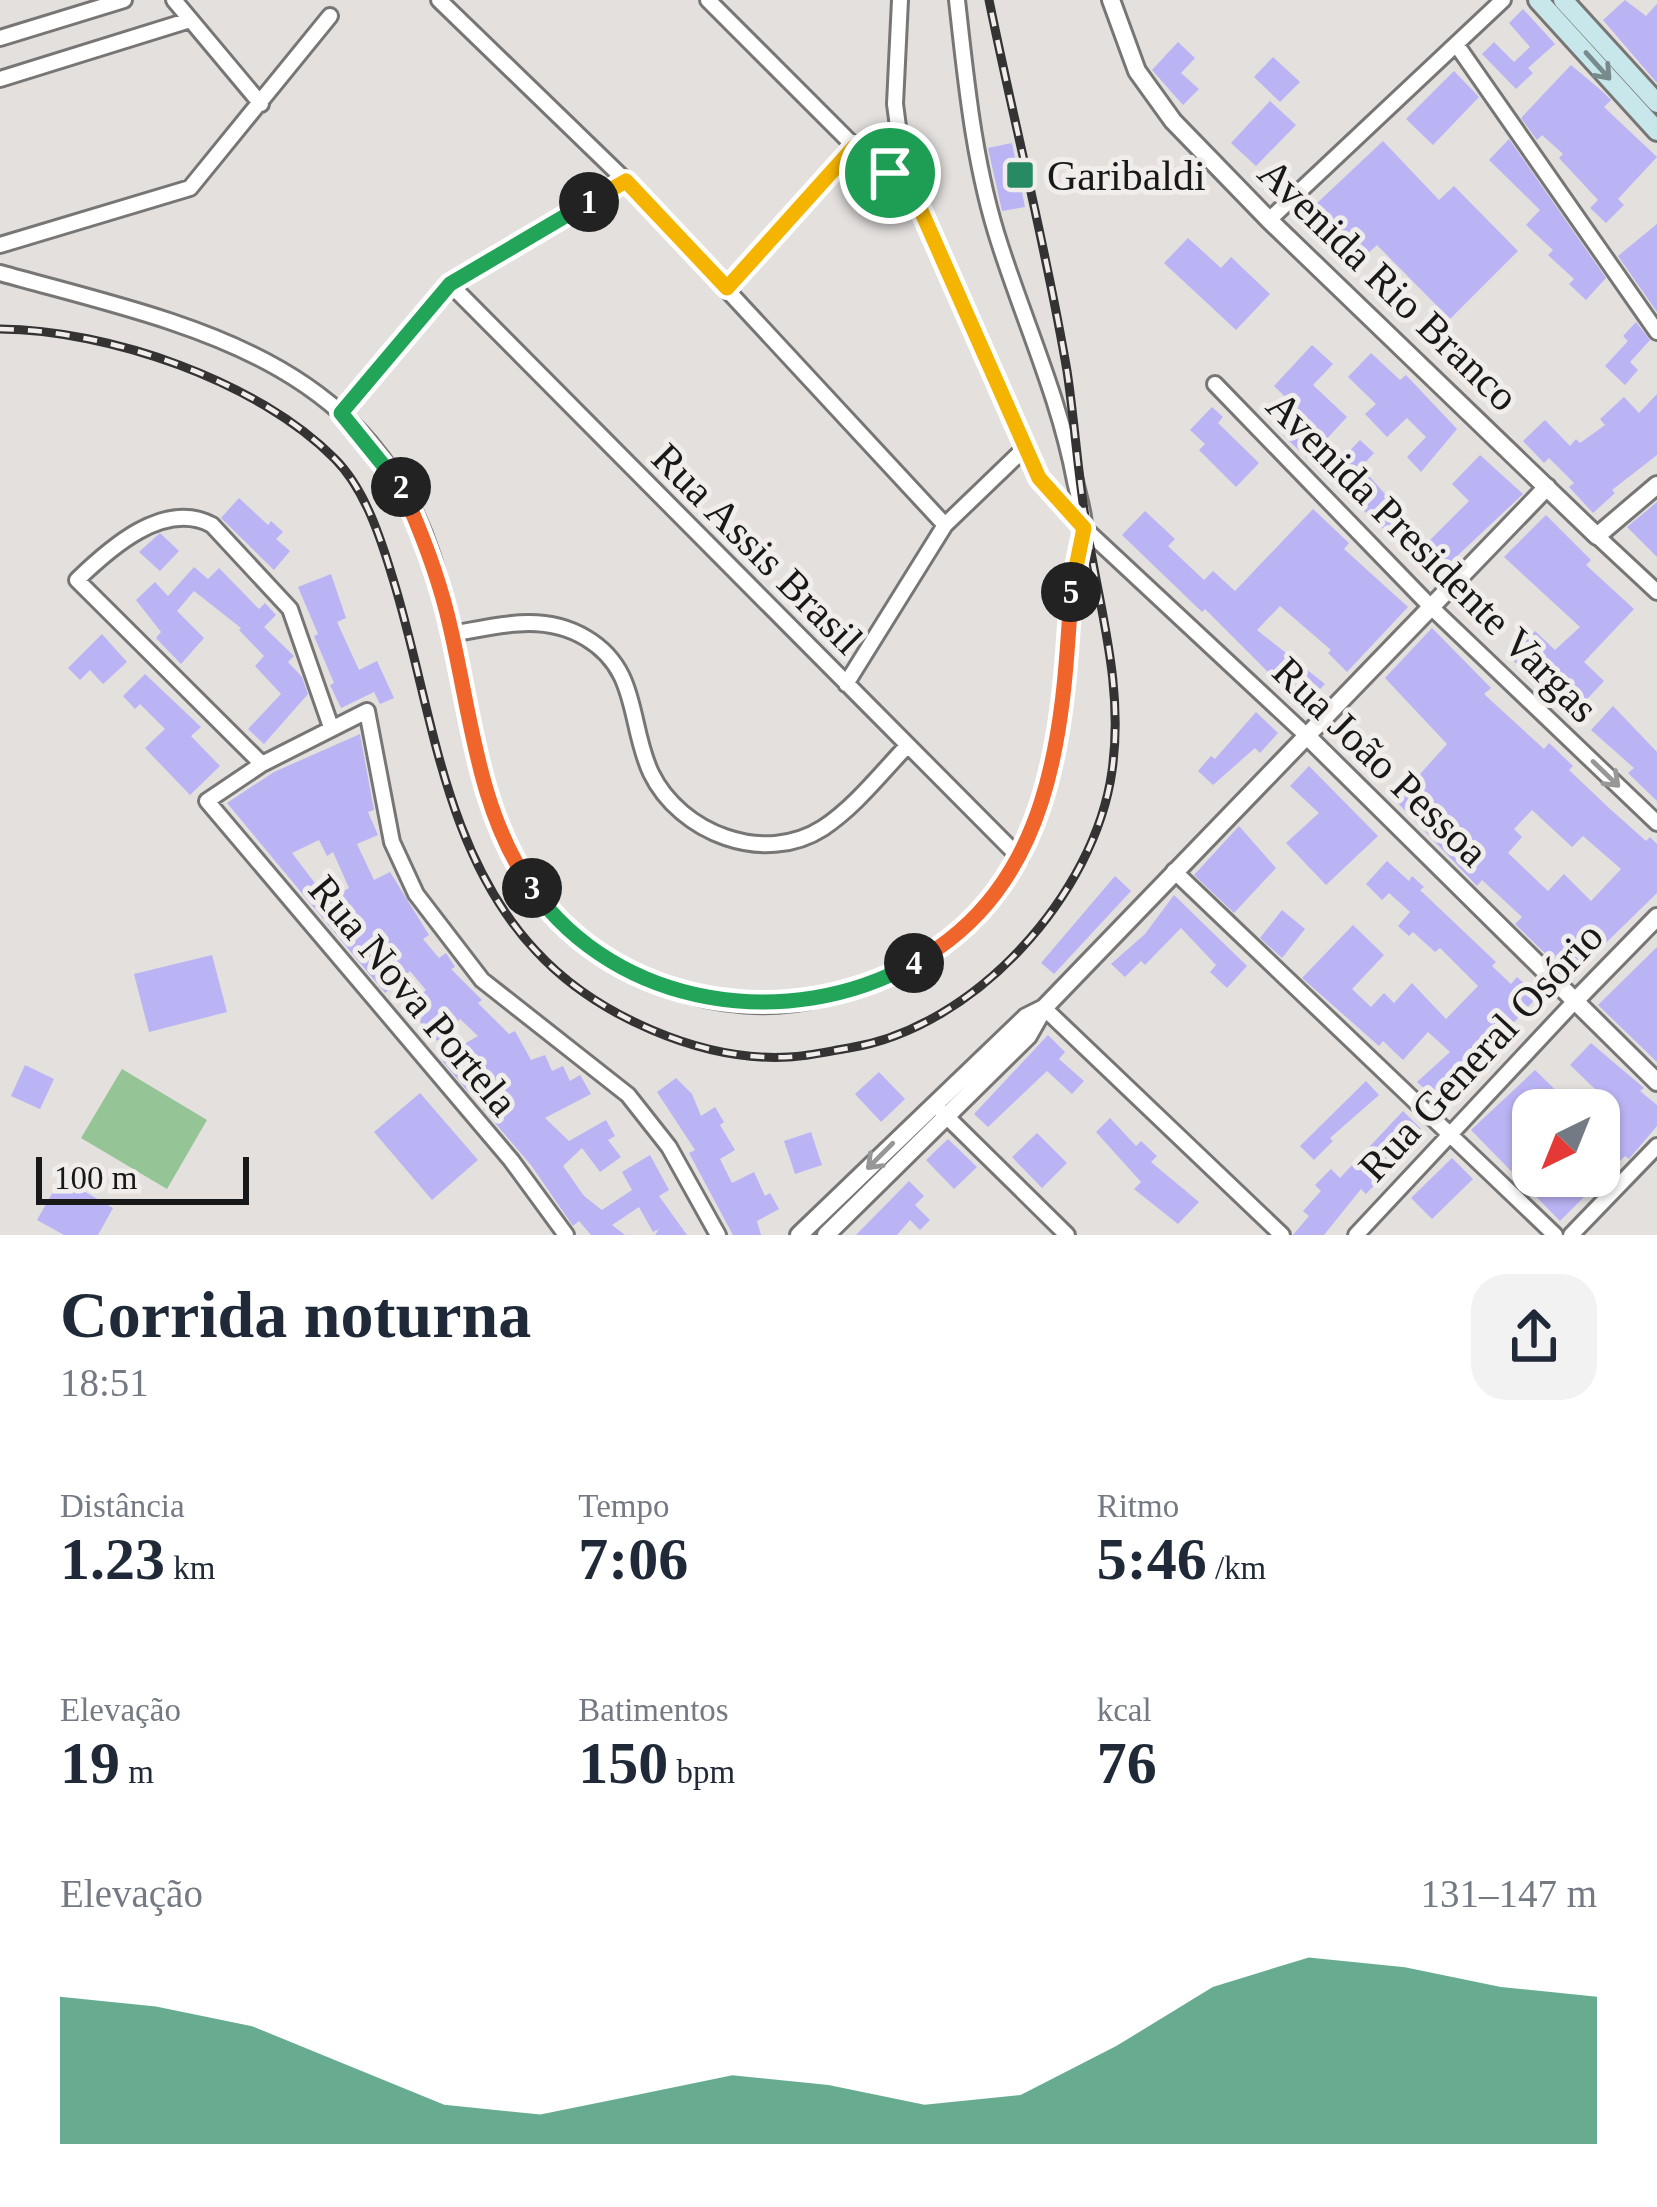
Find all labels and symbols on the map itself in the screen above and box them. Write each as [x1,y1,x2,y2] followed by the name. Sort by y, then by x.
[1584,50,1611,80] one-way arrow
[839,122,941,224] pin
[1249,149,1527,420] street label: Avenida Rio Branco
[1047,153,1206,199] place label: Garibaldi
[1004,159,1036,191] marker: Garibaldi
[559,172,619,232] pin: 1
[1258,382,1607,731] street label: Avenida Presidente Vargas
[643,434,872,663] street label: Rua Assis Brasil
[371,457,431,517] pin: 2
[1041,562,1101,622] pin: 5
[1264,648,1497,876] street label: Rua João Pessoa
[1591,760,1621,788] one-way arrow
[502,858,562,918] pin: 3
[300,866,527,1125] street label: Rua Nova Portela
[1349,913,1612,1190] street label: Rua General Osório
[884,933,944,993] pin: 4
[1512,1089,1620,1197] north arrow
[866,1141,895,1169] one-way arrow
[36,1151,249,1204] scale bar

